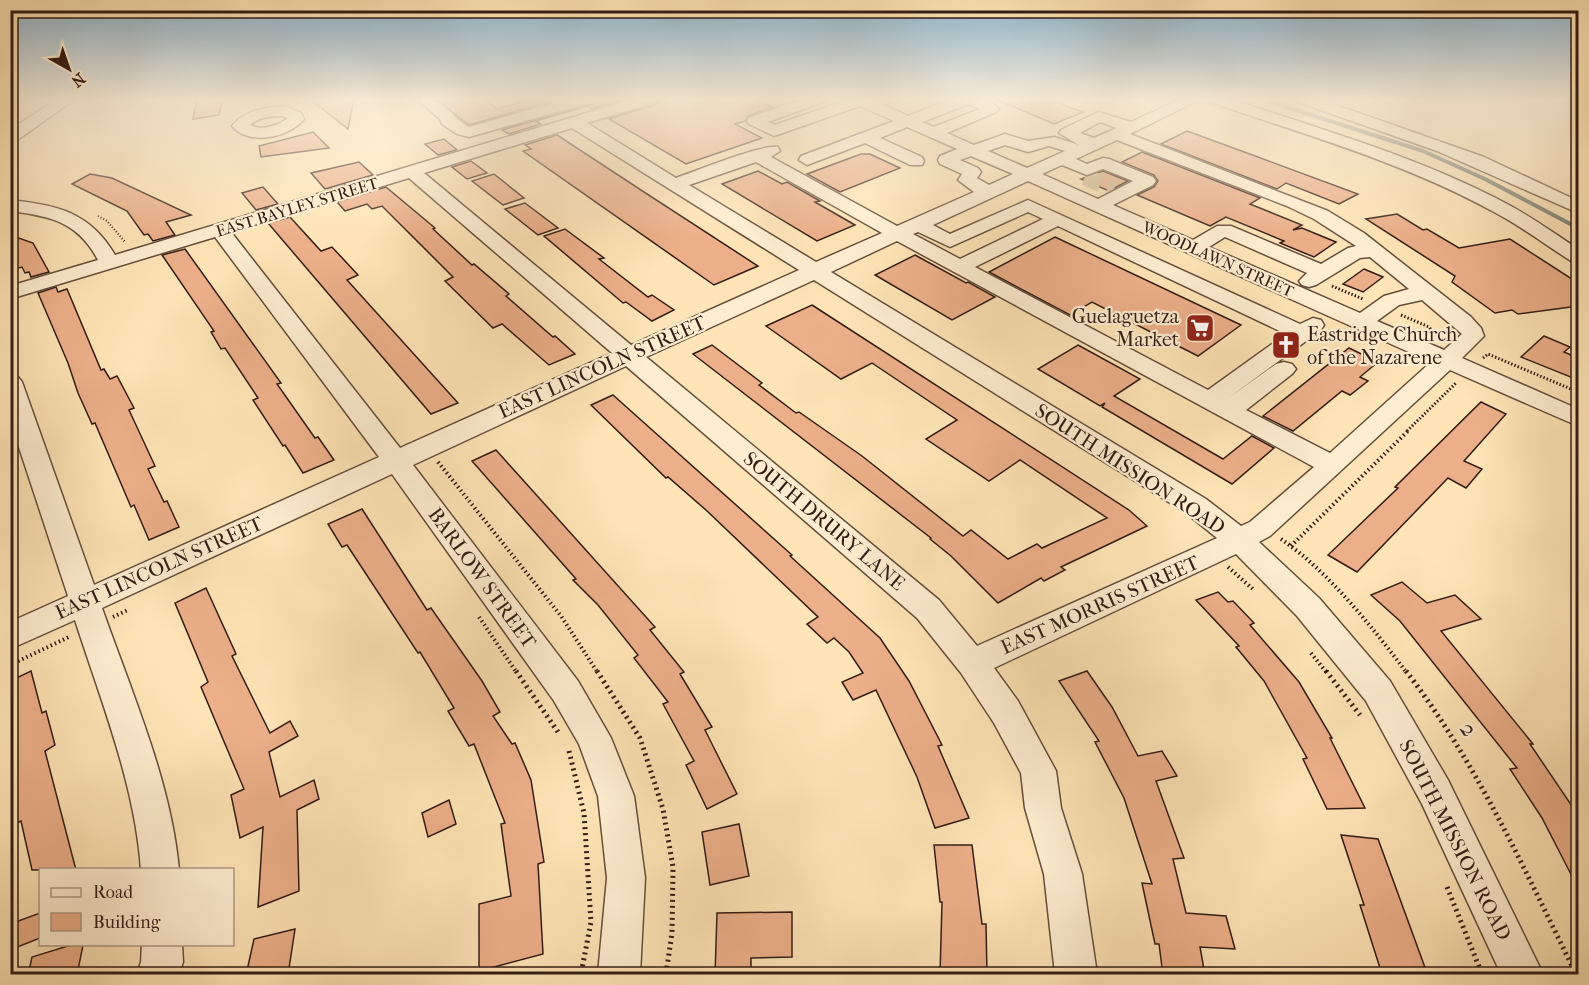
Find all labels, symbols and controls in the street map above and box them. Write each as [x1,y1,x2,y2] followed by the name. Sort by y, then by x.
[39,39,99,99] north arrow
[67,69,89,92] text: N
[214,173,381,241] street label: EAST BAYLEY STREET
[1138,217,1297,301] street label: WOODLAWN STREET
[1072,305,1180,351] place label: Guelaguetza Market
[495,311,710,423] street label: EAST LINCOLN STREET
[1184,312,1216,344] supermarket icon: Guelaguetza Market
[1307,323,1458,369] place label: Eastridge Church of the Nazarene
[1270,329,1302,361] church icon: Eastridge Church of the Nazarene
[1031,399,1229,539] street label: SOUTH MISSION ROAD
[739,447,909,595] street label: SOUTH DRURY LANE
[423,503,541,653] street label: BARLOW STREET
[52,512,267,624] street label: EAST LINCOLN STREET
[997,551,1203,659] street label: EAST MORRIS STREET
[1454,716,1484,742] street label: 2
[1394,736,1516,944] street label: SOUTH MISSION ROAD
[39,868,234,946] legend
[93,882,133,903] text: Road
[93,912,161,933] text: Building

